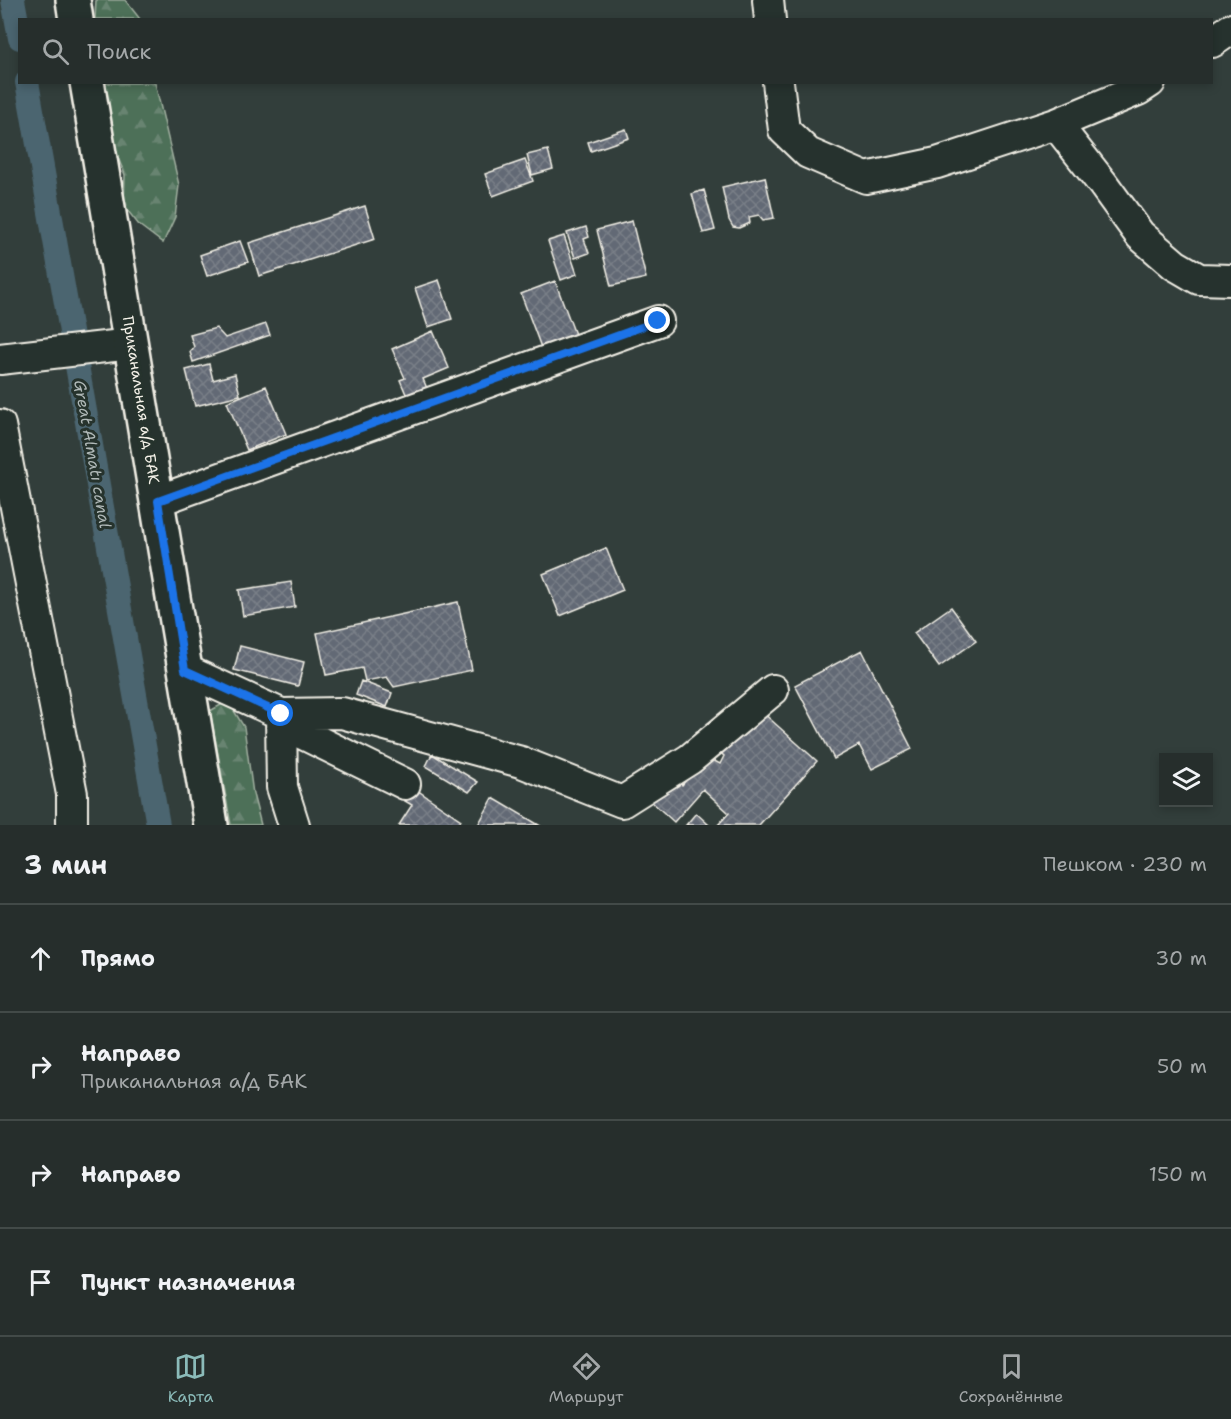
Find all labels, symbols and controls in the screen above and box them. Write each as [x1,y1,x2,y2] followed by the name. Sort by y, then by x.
[18,18,1213,84] search box
[39,35,72,68] icon: search
[87,37,151,66] text: Поиск
[644,307,670,333] route end
[118,315,164,486] street label: Приканальная а/д БАК
[69,378,116,530] water label: Great Almatı canal
[267,700,293,726] route start
[1159,753,1213,807] map controls
[1159,753,1213,807] button: layers
[24,847,107,882] text: 3 мин
[1043,851,1207,877] text: Пешком · 230 m
[24,942,57,975] icon: ahead
[81,944,155,973] text: Прямо
[1155,945,1207,971] text: 30 m
[81,1039,181,1068] text: Направо
[24,1050,57,1083] icon: right
[1157,1053,1207,1079] text: 50 m
[81,1068,307,1094] text: Приканальная а/д БАК
[24,1158,57,1191] icon: right
[81,1160,181,1189] text: Направо
[1149,1161,1207,1187] text: 150 m
[24,1266,57,1299] icon: arrive
[81,1268,295,1297] text: Пункт назначения
[168,1350,213,1407] tab: Карта
[549,1350,623,1407] tab: Маршрут
[959,1350,1063,1407] tab: Сохранённые

